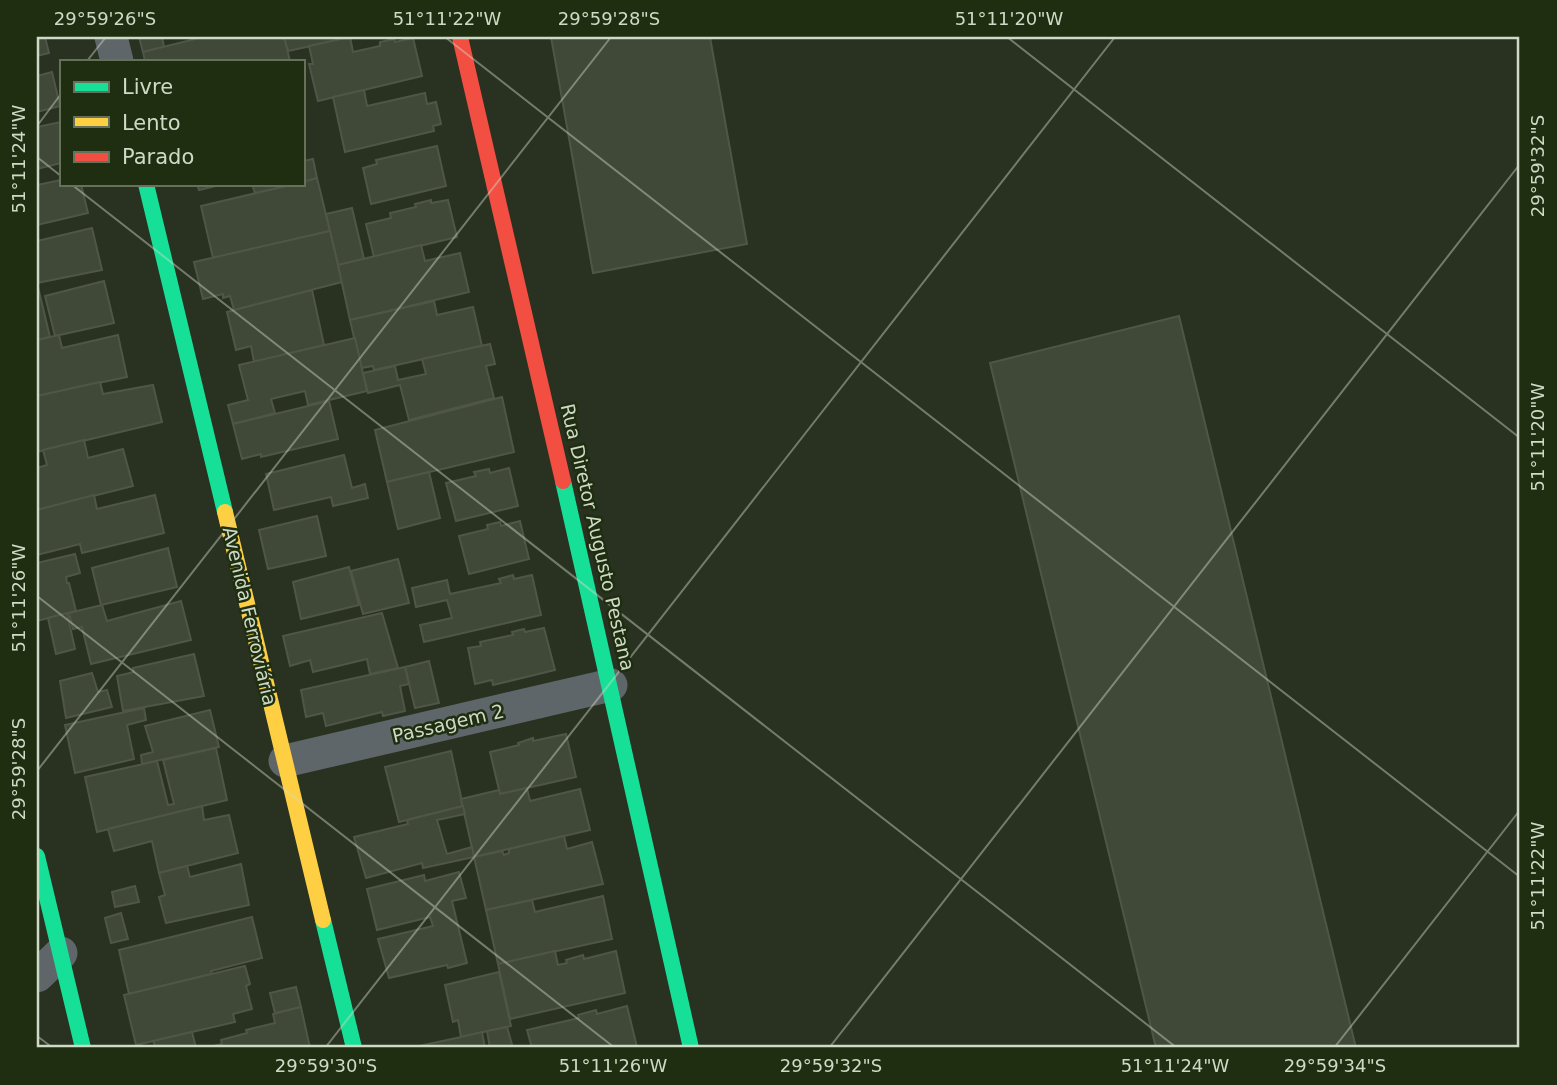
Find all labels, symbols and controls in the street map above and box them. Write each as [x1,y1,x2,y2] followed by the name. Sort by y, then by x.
[54,8,156,29] text: 29°59'26"S
[393,8,502,29] text: 51°11'22"W
[558,8,660,29] text: 29°59'28"S
[955,8,1064,29] text: 51°11'20"W
[60,60,304,186] legend
[122,75,173,99] text: Livre
[8,104,29,213] text: 51°11'24"W
[122,111,181,135] text: Lento
[1527,115,1548,217] text: 29°59'32"S
[122,145,194,169] text: Parado
[1527,382,1548,491] text: 51°11'20"W
[557,401,639,673] street label: Rua Diretor Augusto Pestana
[219,524,281,708] street label: Avenida Ferroviária
[8,543,29,652] text: 51°11'26"W
[390,699,506,747] street label: Passagem 2
[8,718,29,820] text: 29°59'28"S
[1527,821,1548,930] text: 51°11'22"W
[275,1055,377,1076] text: 29°59'30"S
[559,1055,668,1076] text: 51°11'26"W
[780,1055,882,1076] text: 29°59'32"S
[1121,1055,1230,1076] text: 51°11'24"W
[1284,1055,1386,1076] text: 29°59'34"S

